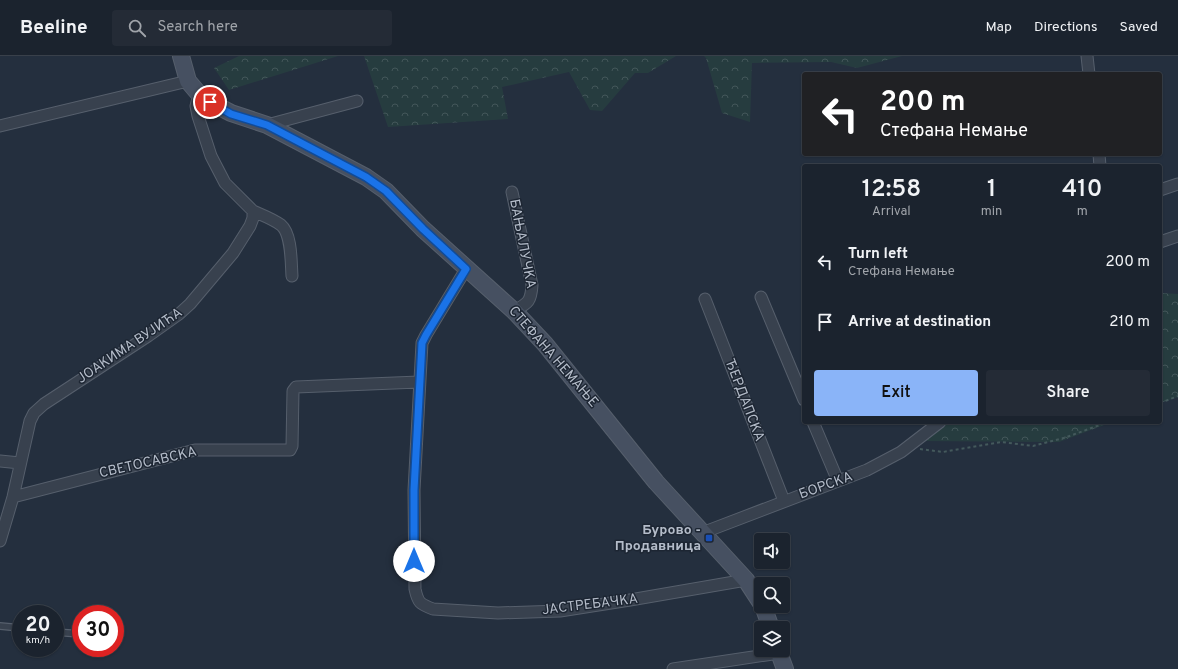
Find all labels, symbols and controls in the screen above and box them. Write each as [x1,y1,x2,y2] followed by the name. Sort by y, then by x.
[112,10,392,46] search box
[20,16,88,40] text: Beeline
[126,17,148,39] icon: search
[158,18,238,37] text: Search here
[986,19,1012,36] text: Map
[1034,19,1098,36] text: Directions
[1120,19,1158,36] text: Saved
[193,85,227,119] pin
[880,85,966,121] text: 200 m
[814,88,866,140] icon: left
[199,91,221,113] icon: arrive
[880,120,1028,143] text: Стефана Немање
[862,175,921,205] text: 12:58
[987,175,996,205] text: 1
[1062,175,1102,205] text: 410
[505,198,539,290] street label: БАЊАЛУЧКА
[872,204,911,220] text: Arrival
[981,204,1002,220] text: min
[1077,204,1088,220] text: m
[848,245,908,264] text: Turn left
[814,251,836,273] icon: left
[1105,253,1150,272] text: 200 m
[848,264,955,280] text: Стефана Немање
[504,303,602,411] street label: СТЕФАНА НЕМАЊЕ
[74,304,186,388] street label: ЈОАКИМА ВУЈИЋА
[814,311,836,333] icon: arrive
[848,313,991,332] text: Arrive at destination
[1109,313,1150,332] text: 210 m
[720,356,768,444] street label: ЂЕРДАПСКА
[814,370,978,416] button: Exit
[986,370,1150,416] button: Share
[98,444,198,482] street label: СВЕТОСАВСКА
[797,468,855,504] street label: БОРСКА
[615,522,701,555] place label: Бурово - Продавница
[704,533,714,543] marker: Бурово - Продавница
[754,533,790,657] map controls
[754,533,790,569] button: sound
[393,540,435,582] position arrow
[754,577,790,613] button: search
[541,591,639,619] street label: ЈАСТРЕБАЧКА
[72,605,124,657] speed limit sign: 30
[25,613,51,639] text: 20
[754,621,790,657] button: layers
[26,634,50,647] text: km/h

